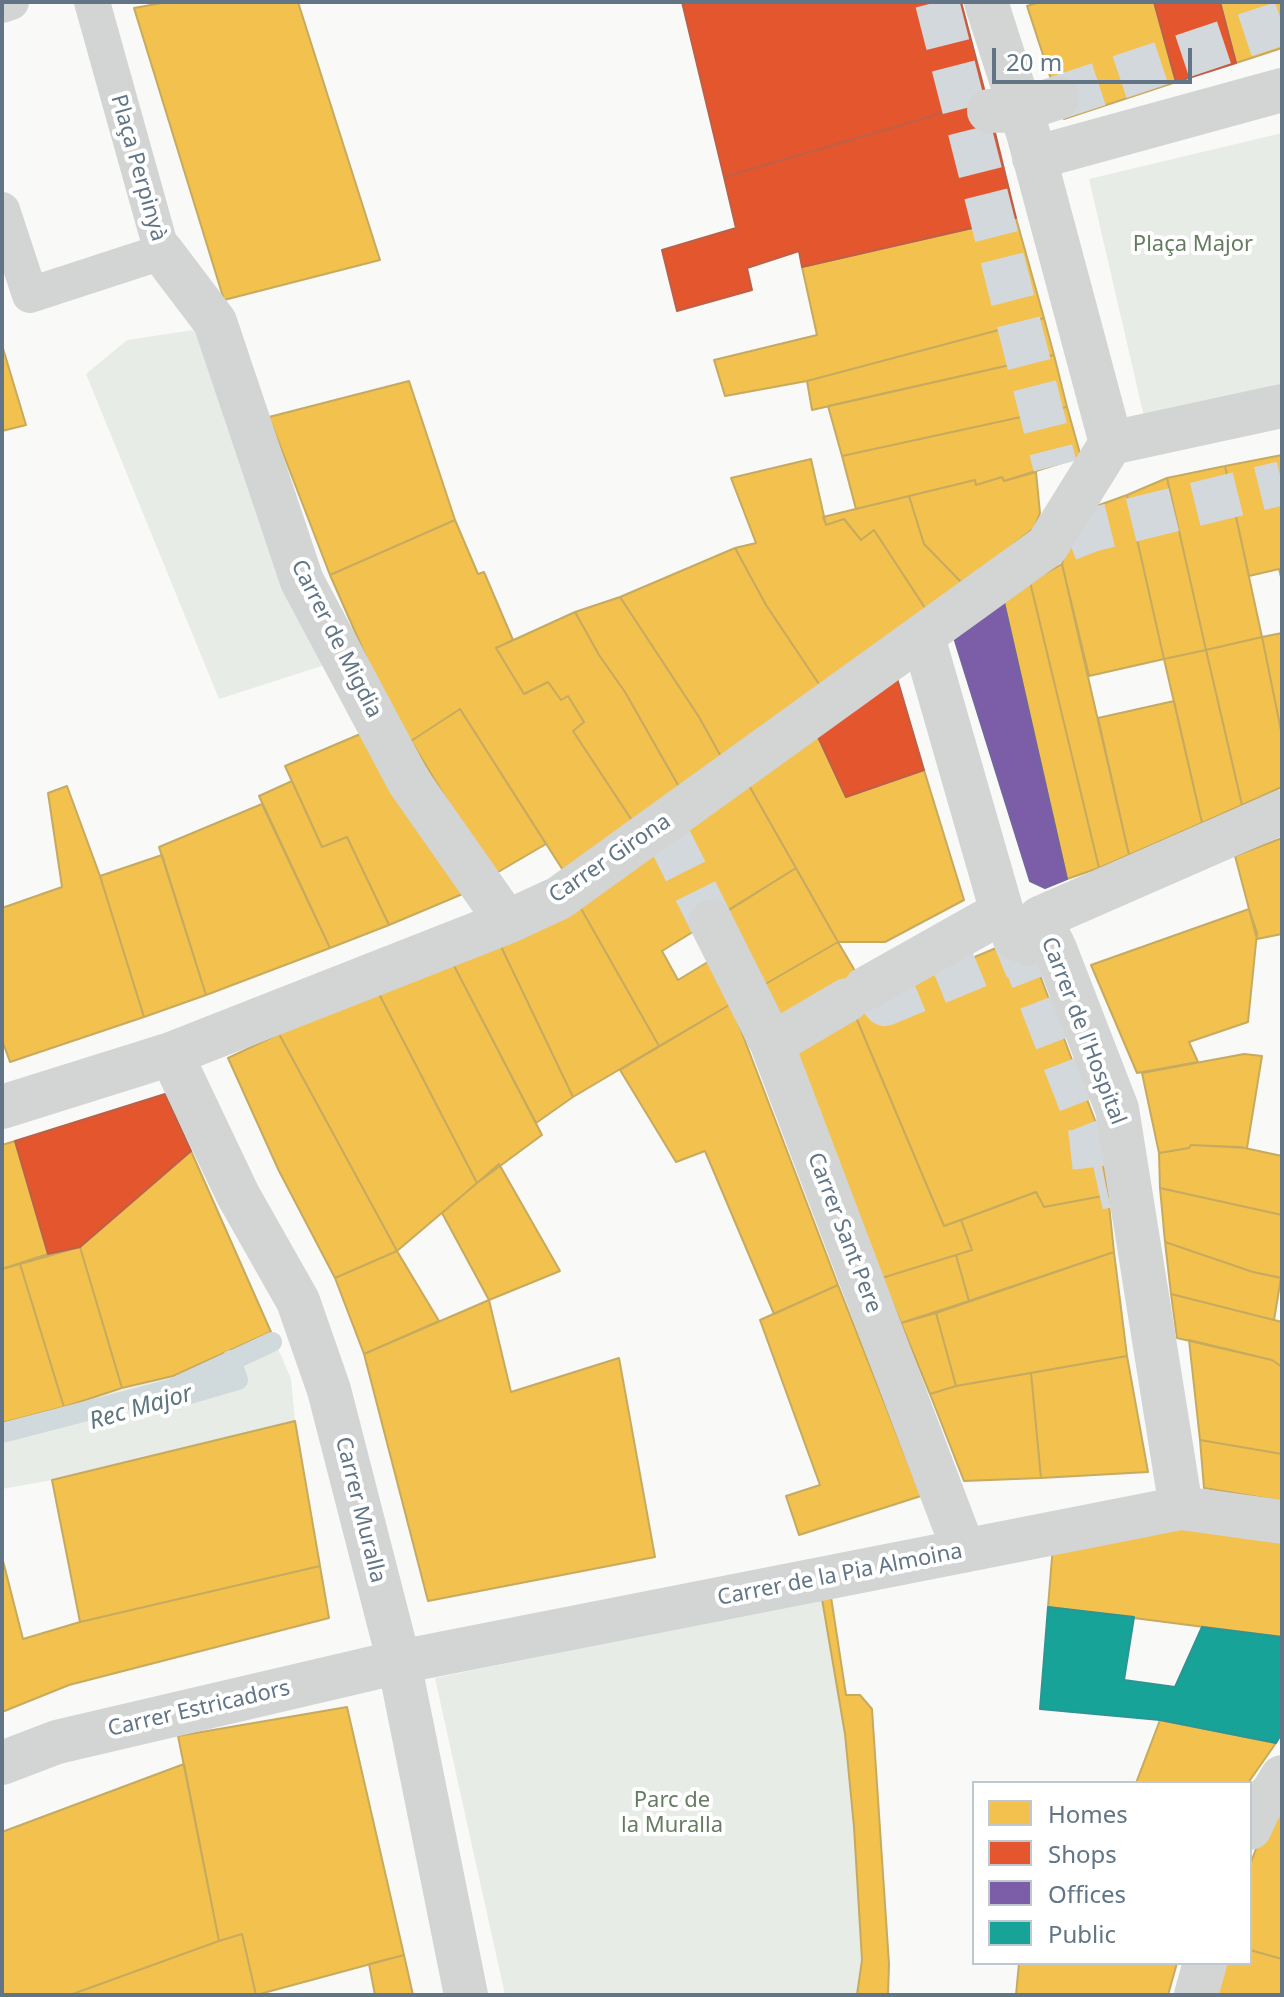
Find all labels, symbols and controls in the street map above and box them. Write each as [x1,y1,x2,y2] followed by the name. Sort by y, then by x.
[996,32,1196,82] scale bar
[1006,45,1062,78] text: 20 m
[104,92,172,244] street label: Plaça Perpinyà
[1133,232,1253,258] park label: Plaça Major
[285,556,387,722] street label: Carrer de Migdia
[544,809,676,909] street label: Carrer Girona
[1035,933,1131,1129] street label: Carrer de l'Hospital
[801,1149,887,1317] street label: Carrer Sant Pere
[86,1380,196,1436] water label: Rec Major
[329,1434,391,1586] street label: Carrer Muralla
[715,1538,965,1612] street label: Carrer de la Pia Almoina
[105,1675,293,1743] street label: Carrer Estricadors
[972,1781,1252,1965] legend
[621,1788,723,1840] park label: Parc de la Muralla
[1048,1797,1128,1830] text: Homes
[1048,1837,1117,1870] text: Shops
[1048,1877,1126,1910] text: Offices
[1048,1917,1116,1950] text: Public

